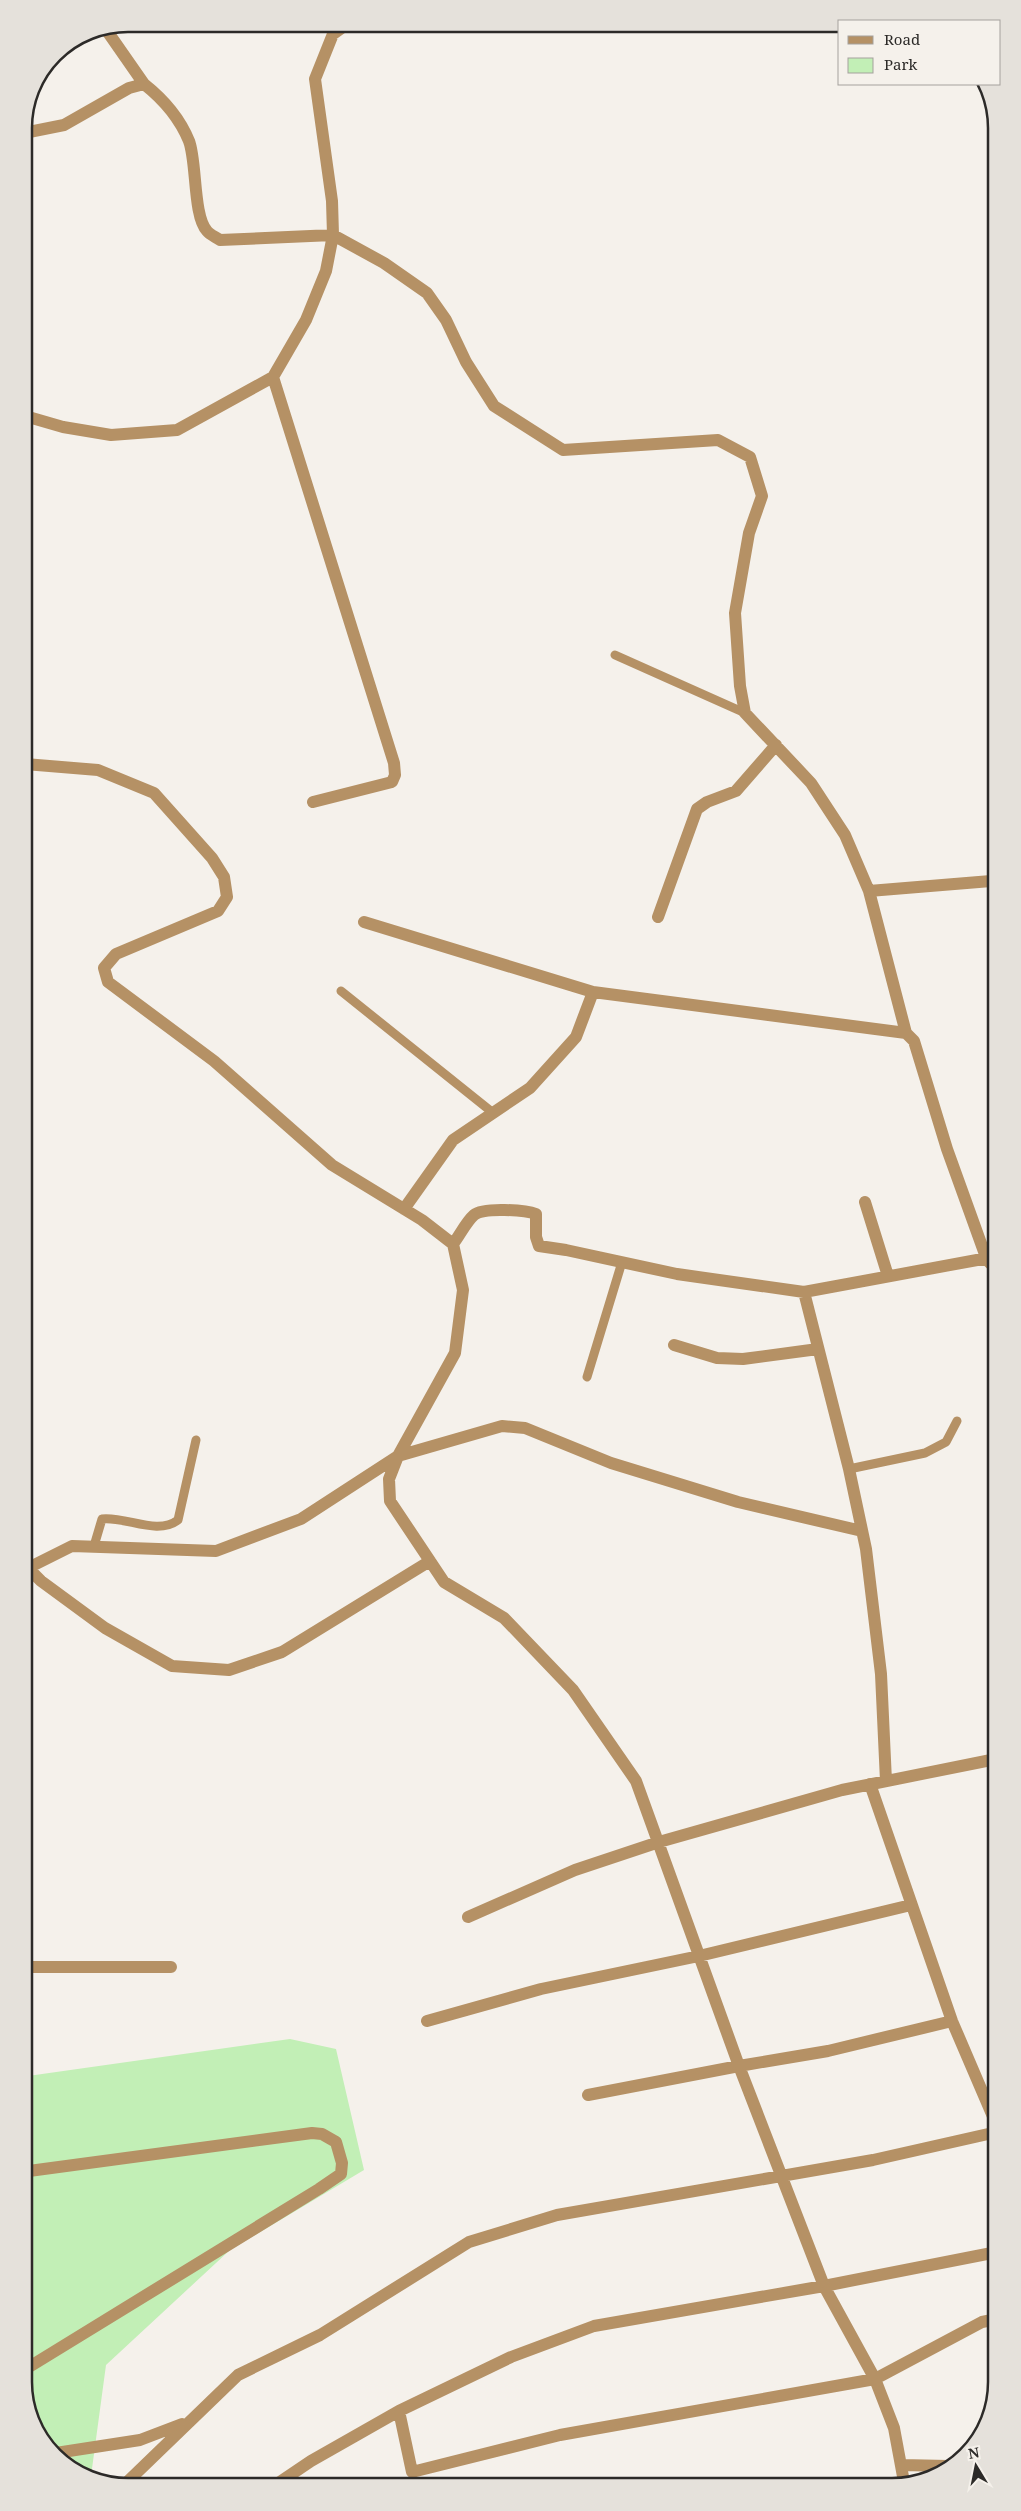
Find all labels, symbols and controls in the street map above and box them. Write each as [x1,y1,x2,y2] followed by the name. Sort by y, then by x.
[838,20,1001,85] legend
[884,29,920,49] text: Road
[884,54,918,74] text: Park
[951,2441,1001,2491] north arrow
[967,2442,981,2463] text: N

